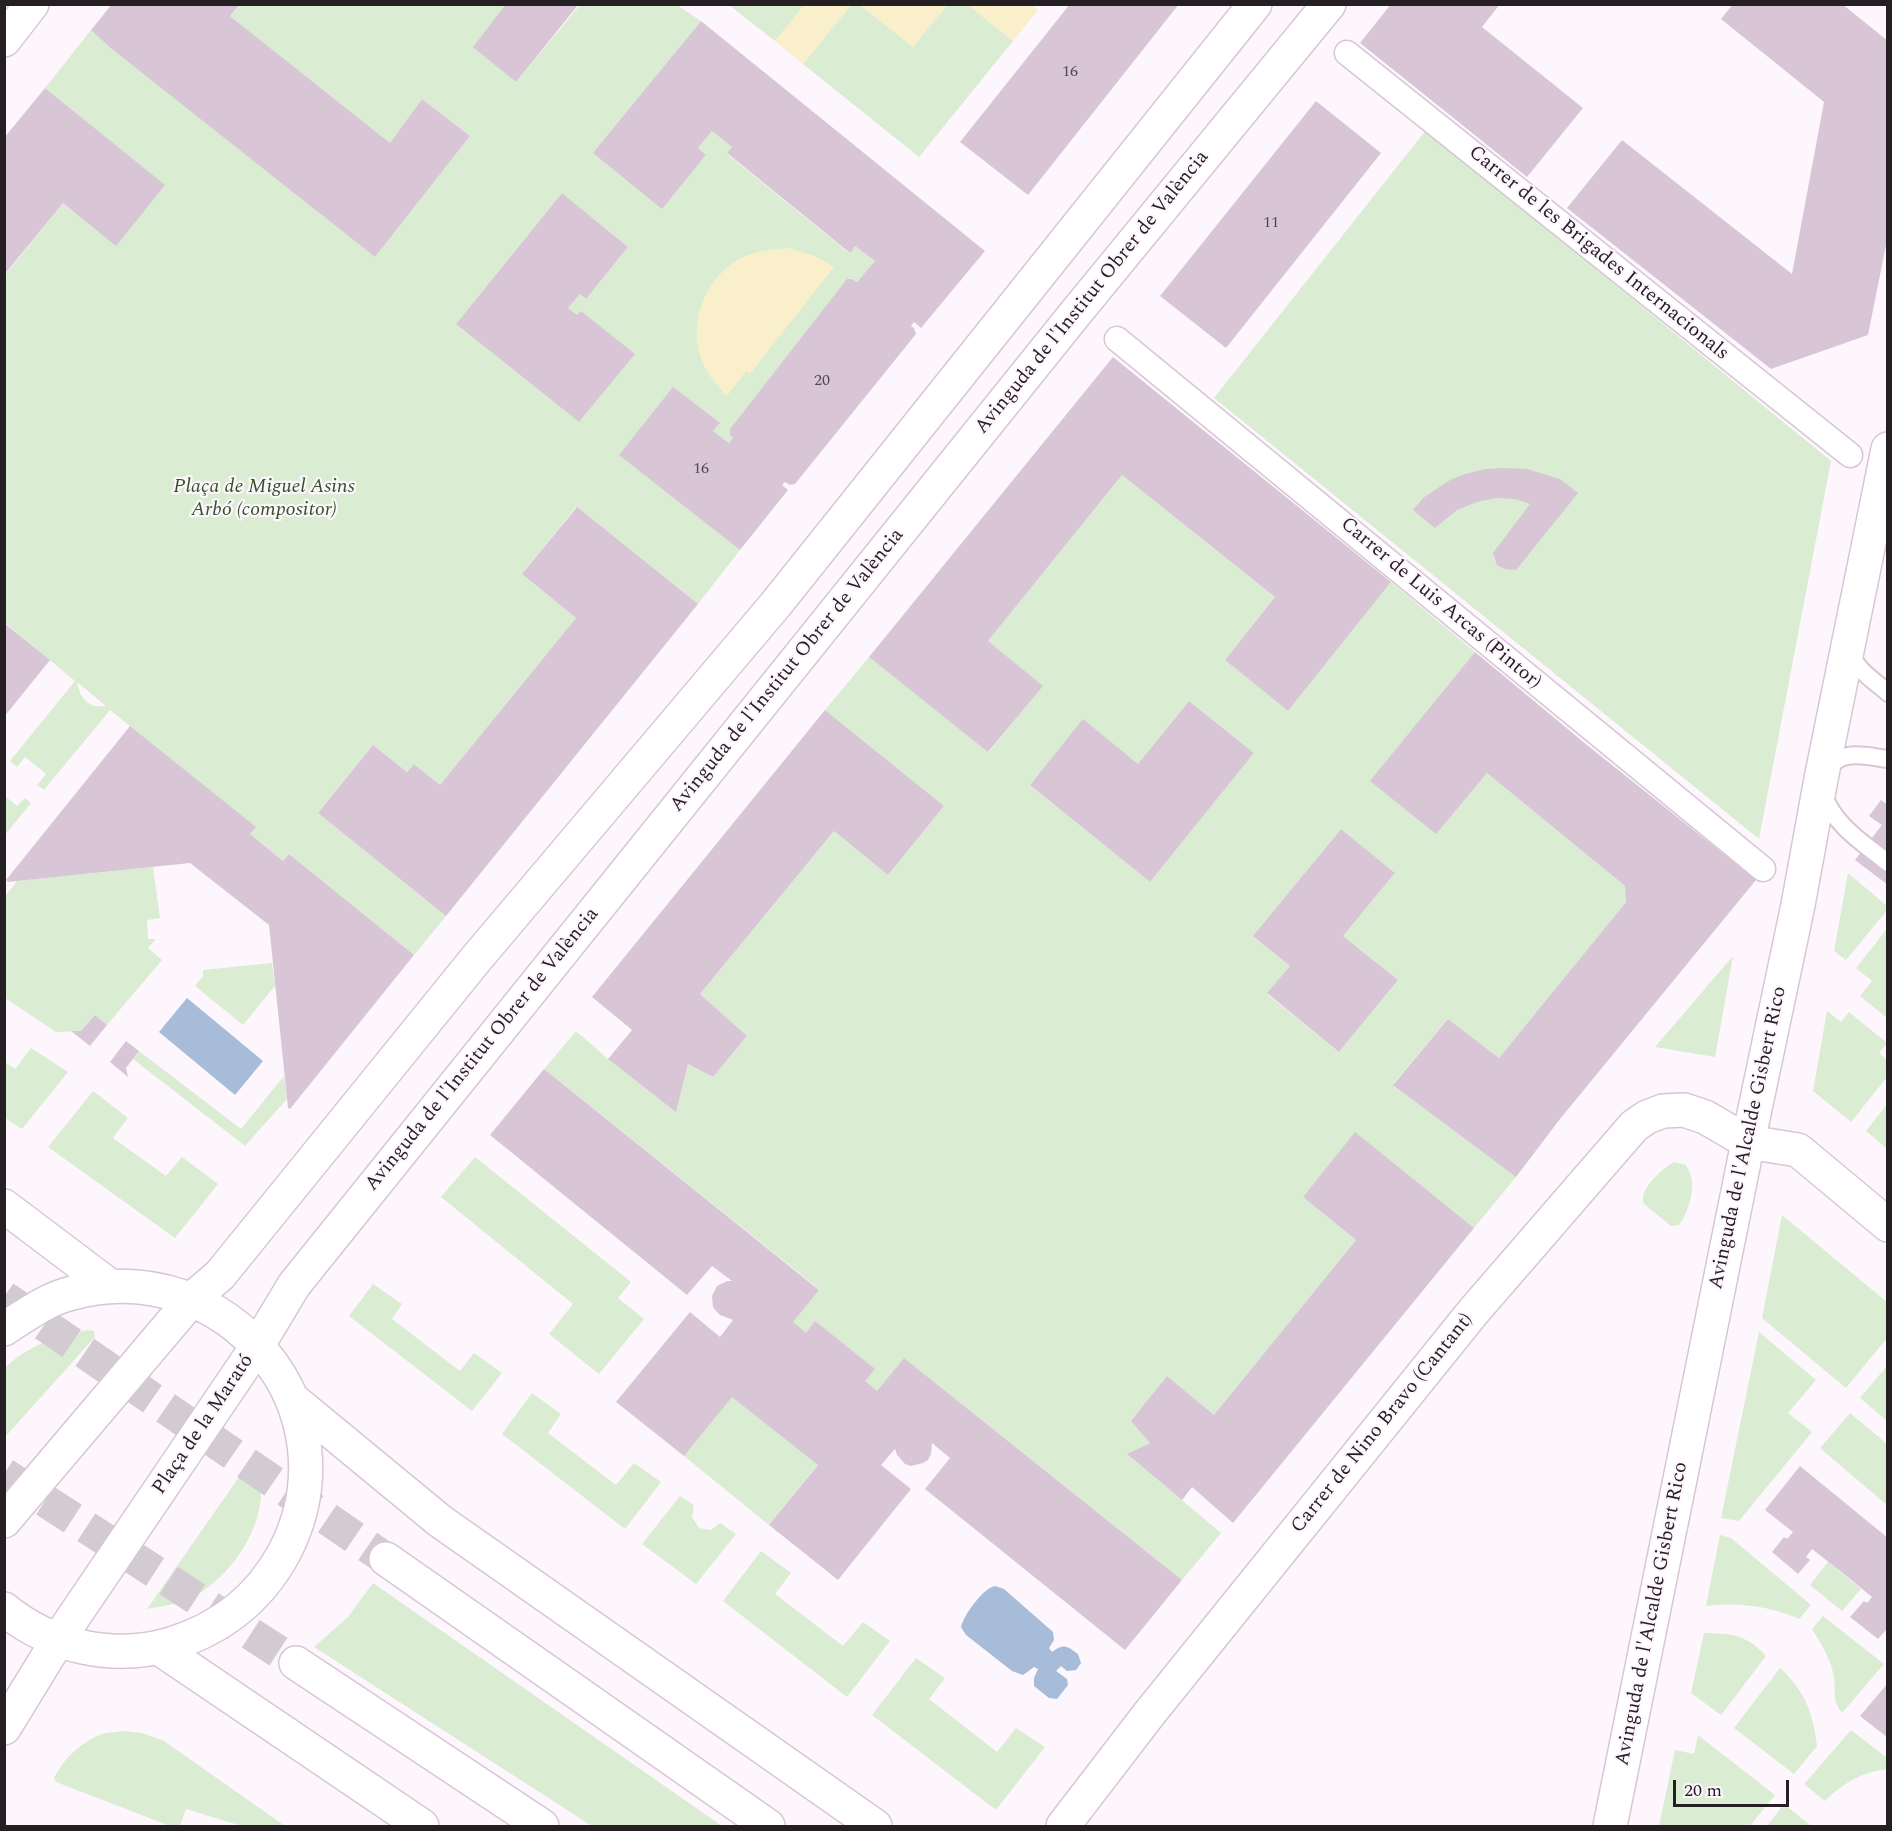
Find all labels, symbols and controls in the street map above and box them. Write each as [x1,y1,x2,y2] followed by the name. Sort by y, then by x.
[1062,63,1078,83] house number: 16
[1463,141,1733,367] street label: Carrer de les Brigades Internacionals
[971,146,1215,440] street label: Avinguda de l'Institut Obrer de València
[1263,214,1279,234] house number: 11
[814,372,830,392] house number: 20
[693,460,709,480] house number: 16
[173,476,355,523] park label: Plaça de Miguel Asins Arbó (compositor)
[1335,513,1545,695] street label: Carrer de Luis Arcas (Pintor)
[666,524,910,818] street label: Avinguda de l'Institut Obrer de València
[361,903,605,1197] street label: Avinguda de l'Institut Obrer de València
[1705,984,1793,1292] street label: Avinguda de l'Alcalde Gisbert Rico
[1287,1309,1479,1539] street label: Carrer de Nino Bravo (Cantant)
[148,1350,260,1500] street label: Plaça de la Marató
[1612,1460,1694,1768] street label: Avinguda de l'Alcalde Gisbert Rico
[1676,1768,1792,1806] scale bar
[1684,1777,1722,1804] text: 20 m

